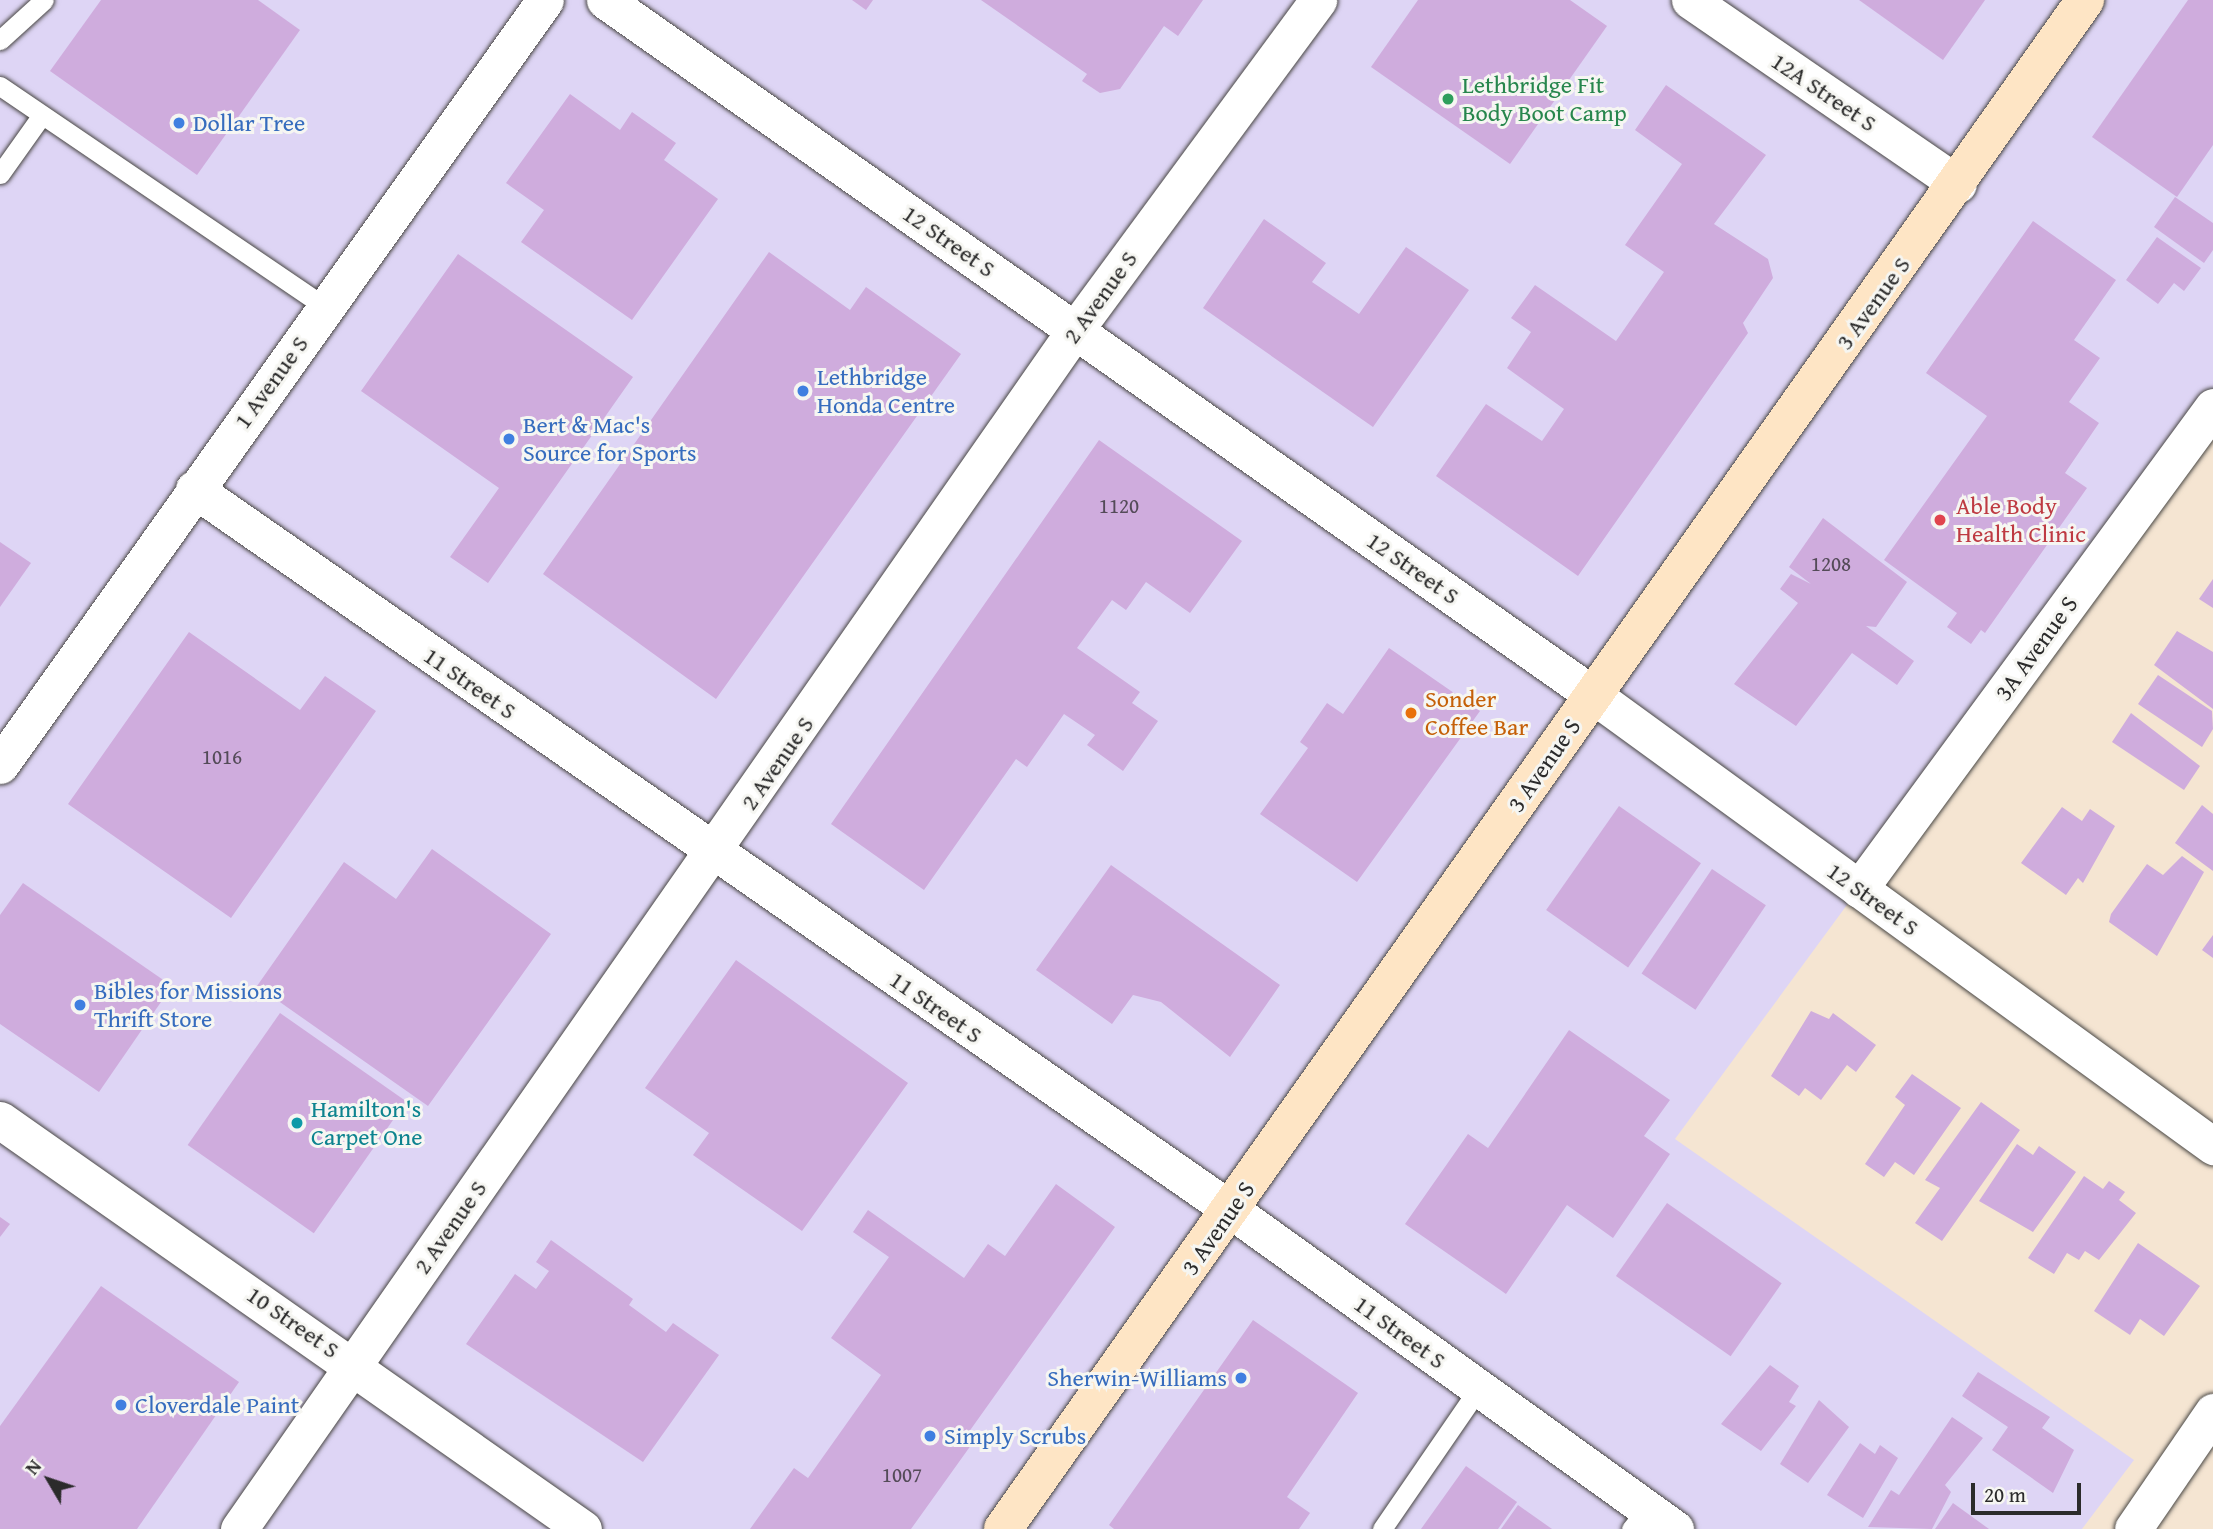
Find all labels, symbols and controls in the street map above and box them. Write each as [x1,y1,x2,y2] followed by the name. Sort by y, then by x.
[1766,46,1882,138] street label: 12A Street S
[1462,71,1627,127] place label: Lethbridge Fit Body Boot Camp
[1440,91,1456,107] marker: Lethbridge Fit Body Boot Camp
[193,109,305,137] place label: Dollar Tree
[171,115,187,131] marker: Dollar Tree
[897,199,1001,283] street label: 12 Street S
[1057,245,1143,349] street label: 2 Avenue S
[1830,251,1916,355] street label: 3 Avenue S
[228,330,314,434] street label: 1 Avenue S
[817,363,955,419] place label: Lethbridge Honda Centre
[795,383,811,399] marker: Lethbridge Honda Centre
[523,411,697,467] place label: Bert & Mac's Source for Sports
[501,431,517,447] marker: Bert & Mac's Source for Sports
[1956,492,2086,548] place label: Able Body Health Clinic
[1099,493,1139,519] house number: 1120
[1930,510,1950,530] marker: Able Body Health Clinic
[1361,526,1465,610] street label: 12 Street S
[1811,551,1851,577] house number: 1208
[1988,590,2084,706] street label: 3A Avenue S
[418,641,522,725] street label: 11 Street S
[1425,685,1528,741] place label: Sonder Coffee Bar
[1403,705,1419,721] marker: Sonder Coffee Bar
[734,711,820,815] street label: 2 Avenue S
[1501,713,1587,817] street label: 3 Avenue S
[202,744,242,770] house number: 1016
[1822,856,1924,942] street label: 12 Street S
[884,965,988,1049] street label: 11 Street S
[94,977,282,1033] place label: Bibles for Missions Thrift Store
[72,997,88,1013] marker: Bibles for Missions Thrift Store
[311,1095,423,1151] place label: Hamilton's Carpet One
[289,1115,305,1131] marker: Hamilton's Carpet One
[407,1175,493,1279] street label: 2 Avenue S
[1175,1176,1261,1280] street label: 3 Avenue S
[241,1280,345,1364] street label: 10 Street S
[1349,1289,1451,1375] street label: 11 Street S
[1047,1364,1227,1392] place label: Sherwin-Williams
[1233,1370,1249,1386] marker: Sherwin-Williams
[135,1391,299,1419] place label: Cloverdale Paint
[113,1397,129,1413] marker: Cloverdale Paint
[944,1422,1086,1450] place label: Simply Scrubs
[922,1428,938,1444] marker: Simply Scrubs
[14,1445,84,1515] north arrow
[18,1453,48,1481] text: N
[882,1462,922,1488] house number: 1007
[1975,1470,2085,1514] scale bar
[1984,1479,2026,1510] text: 20 m

